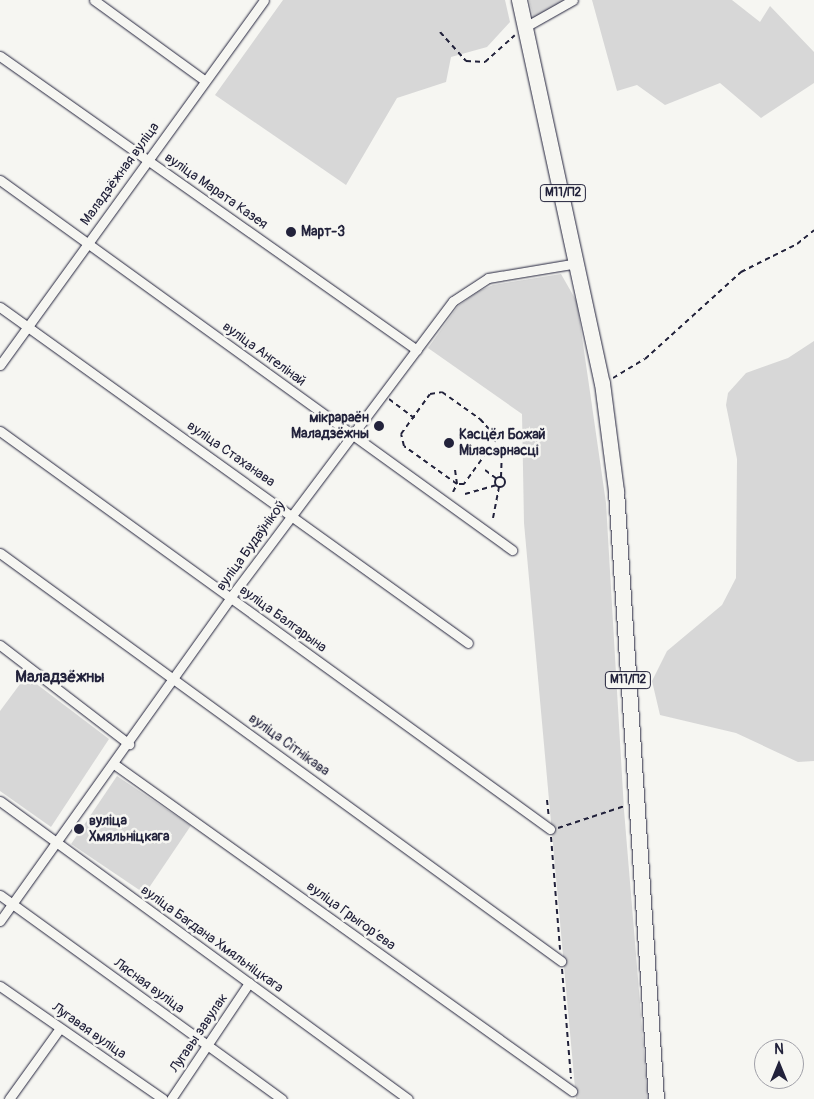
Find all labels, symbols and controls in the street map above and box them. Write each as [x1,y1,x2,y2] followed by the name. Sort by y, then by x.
[77,119,163,229] street label: Маладзёжная вуліца
[161,149,271,233] street label: вуліца Марата Казея
[539,184,587,202] road number: М11/П2
[301,224,345,240] place label: Март-3
[285,226,297,238] marker: Март-3
[219,318,309,390] street label: вуліца Ангелінай
[291,410,369,442] place label: мікрараён Маладзёжны
[184,417,278,491] street label: вуліца Стаханава
[373,420,385,432] marker: мікрараён Маладзёжны
[459,427,546,460] place label: Касцёл Божай Міласэрнасці
[443,437,455,449] marker: Касцёл Божай Міласэрнасці
[213,498,289,594] street label: вуліца Будаўнікоў
[236,582,330,656] street label: вуліца Балгарына
[15,667,105,687] district label: Маладзёжны
[604,670,652,690] road number: М11/П2
[245,710,333,780] street label: вуліца Сітнікава
[89,813,169,846] place label: вуліца Хмяльніцкага
[73,823,85,835] marker: вуліца Хмяльніцкага
[303,878,399,954] street label: вуліца Грыгорʼева
[137,882,287,996] street label: вуліца Багдана Хмяльніцкага
[110,955,188,1017] street label: Лясная вуліца
[166,990,232,1076] street label: Лугавы завулак
[49,999,129,1063] street label: Лугавая вуліца
[754,1039,804,1089] north arrow
[774,1041,784,1058] text: N

